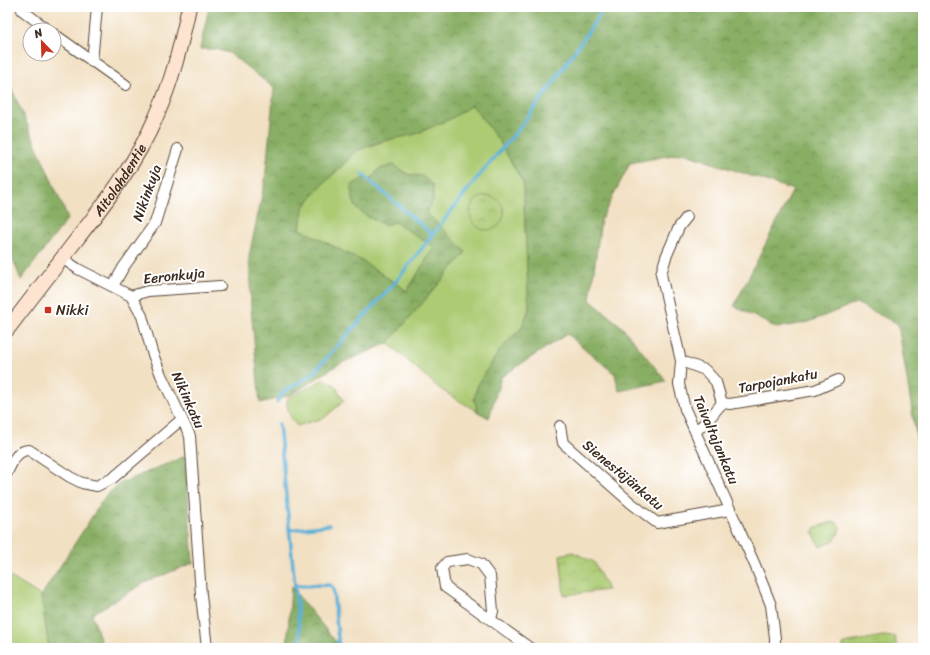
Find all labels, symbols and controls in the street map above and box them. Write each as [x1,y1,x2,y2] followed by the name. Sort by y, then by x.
[22,22,62,62] north arrow
[30,23,46,44] text: N
[86,139,153,222] street label: Aitolahdentie
[125,161,169,225] street label: Nikinkuja
[142,260,206,292] street label: Eeronkuja
[56,298,89,323] place label: Nikki
[43,305,53,315] marker: Nikki
[736,361,820,401] street label: Tarpojankatu
[164,367,212,433] street label: Nikinkatu
[686,391,746,489] street label: Taivaltajankatu
[576,433,670,517] street label: Sienestäjänkatu

